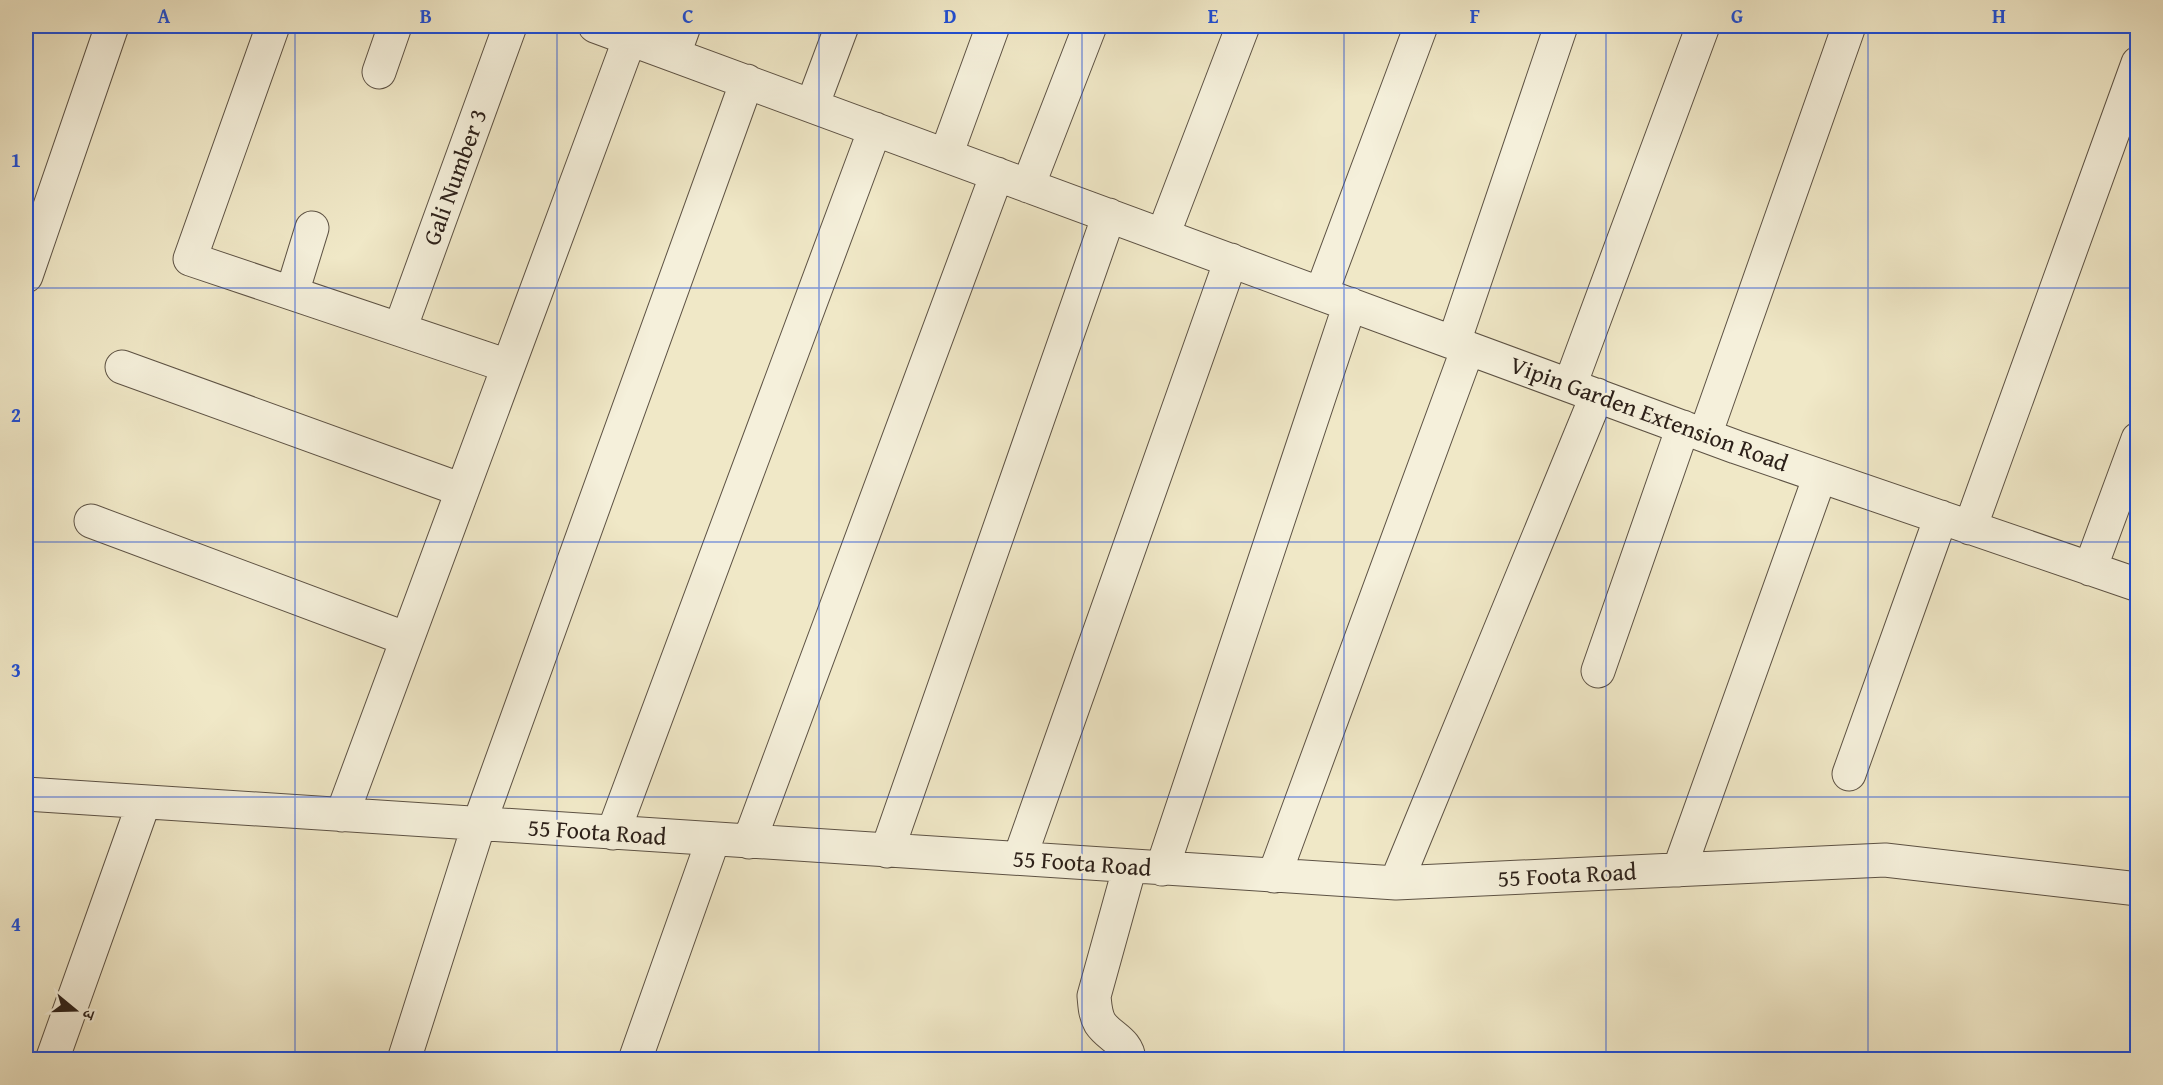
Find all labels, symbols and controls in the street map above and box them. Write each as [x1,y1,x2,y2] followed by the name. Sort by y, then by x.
[158,1,171,30] text: A
[420,1,432,30] text: B
[682,1,694,30] text: C
[943,1,957,30] text: D
[1208,1,1219,30] text: E
[1470,1,1480,30] text: F
[1731,1,1743,30] text: G
[1992,1,2006,30] text: H
[414,104,495,250] street label: Gali Number 3
[11,145,21,174] text: 1
[1505,347,1793,480] street label: Vipin Garden Extension Road
[11,400,21,429] text: 2
[11,655,21,684] text: 3
[526,809,668,854] street label: 55 Foota Road
[1011,840,1153,885] street label: 55 Foota Road
[1497,853,1637,896] street label: 55 Foota Road
[11,909,21,938] text: 4
[45,980,105,1040] north arrow
[76,1006,102,1024] text: उ

